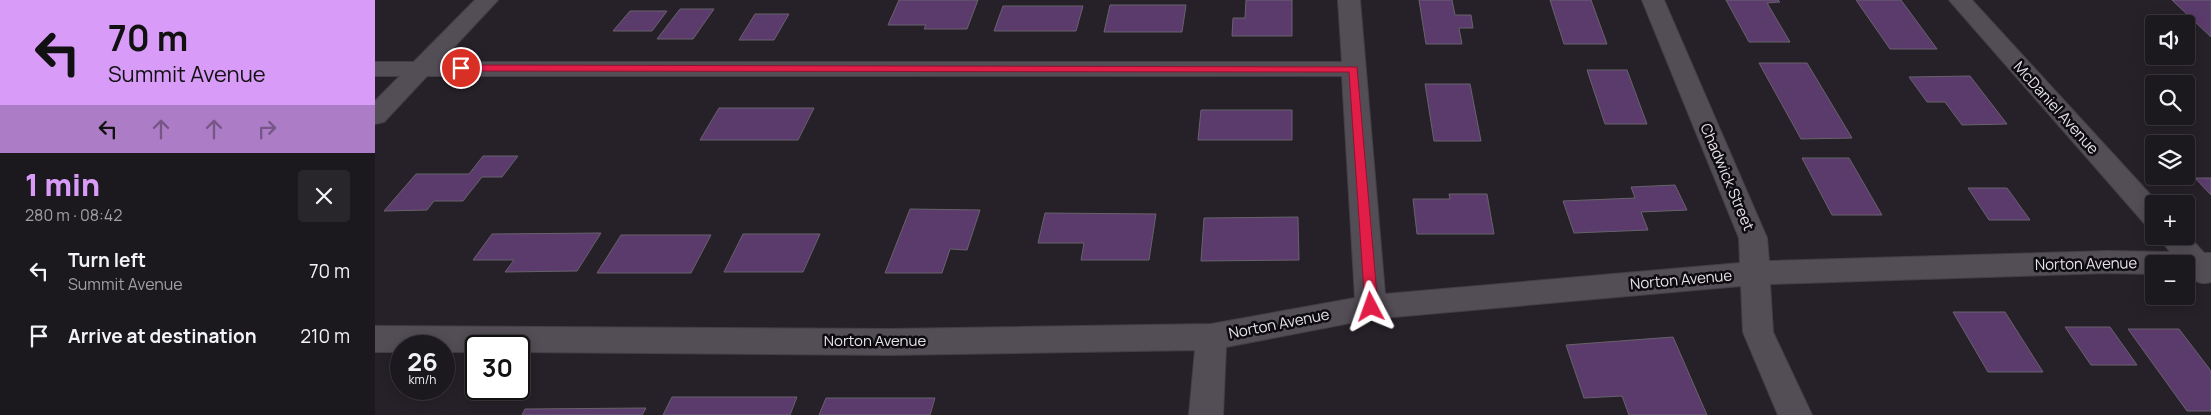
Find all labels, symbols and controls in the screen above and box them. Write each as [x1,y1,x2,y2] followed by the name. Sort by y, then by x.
[108,14,188,62] text: 70 m
[2145,15,2195,305] map controls
[2145,15,2195,65] button: sound
[25,20,90,85] icon: left
[440,47,482,89] pin
[447,54,475,82] icon: arrive
[2009,57,2104,159] street label: McDaniel Avenue
[108,59,266,89] text: Summit Avenue
[2145,75,2195,125] button: search
[94,115,122,143] icon: left
[147,115,175,143] icon: ahead
[200,115,228,143] icon: ahead
[253,115,281,143] icon: right
[1695,120,1760,234] street label: Chadwick Street
[2145,135,2195,185] button: layers
[25,164,100,205] text: 1 min
[298,170,350,222] button: close
[2145,195,2195,245] button: +
[25,204,122,226] text: 280 m · 08:42
[68,247,146,273] text: Turn left
[2035,252,2138,275] street label: Norton Avenue
[2145,255,2195,305] button: −
[25,257,53,285] icon: left
[309,258,350,284] text: 70 m
[1629,265,1733,294] street label: Norton Avenue
[68,273,183,295] text: Summit Avenue
[1344,280,1396,332] position arrow
[1227,303,1331,344] street label: Norton Avenue
[25,322,53,350] icon: arrive
[68,323,257,349] text: Arrive at destination
[300,323,350,349] text: 210 m
[824,330,926,351] street label: Norton Avenue
[465,335,530,400] speed limit sign: 30
[407,344,438,379] text: 26
[409,371,436,388] text: km/h

